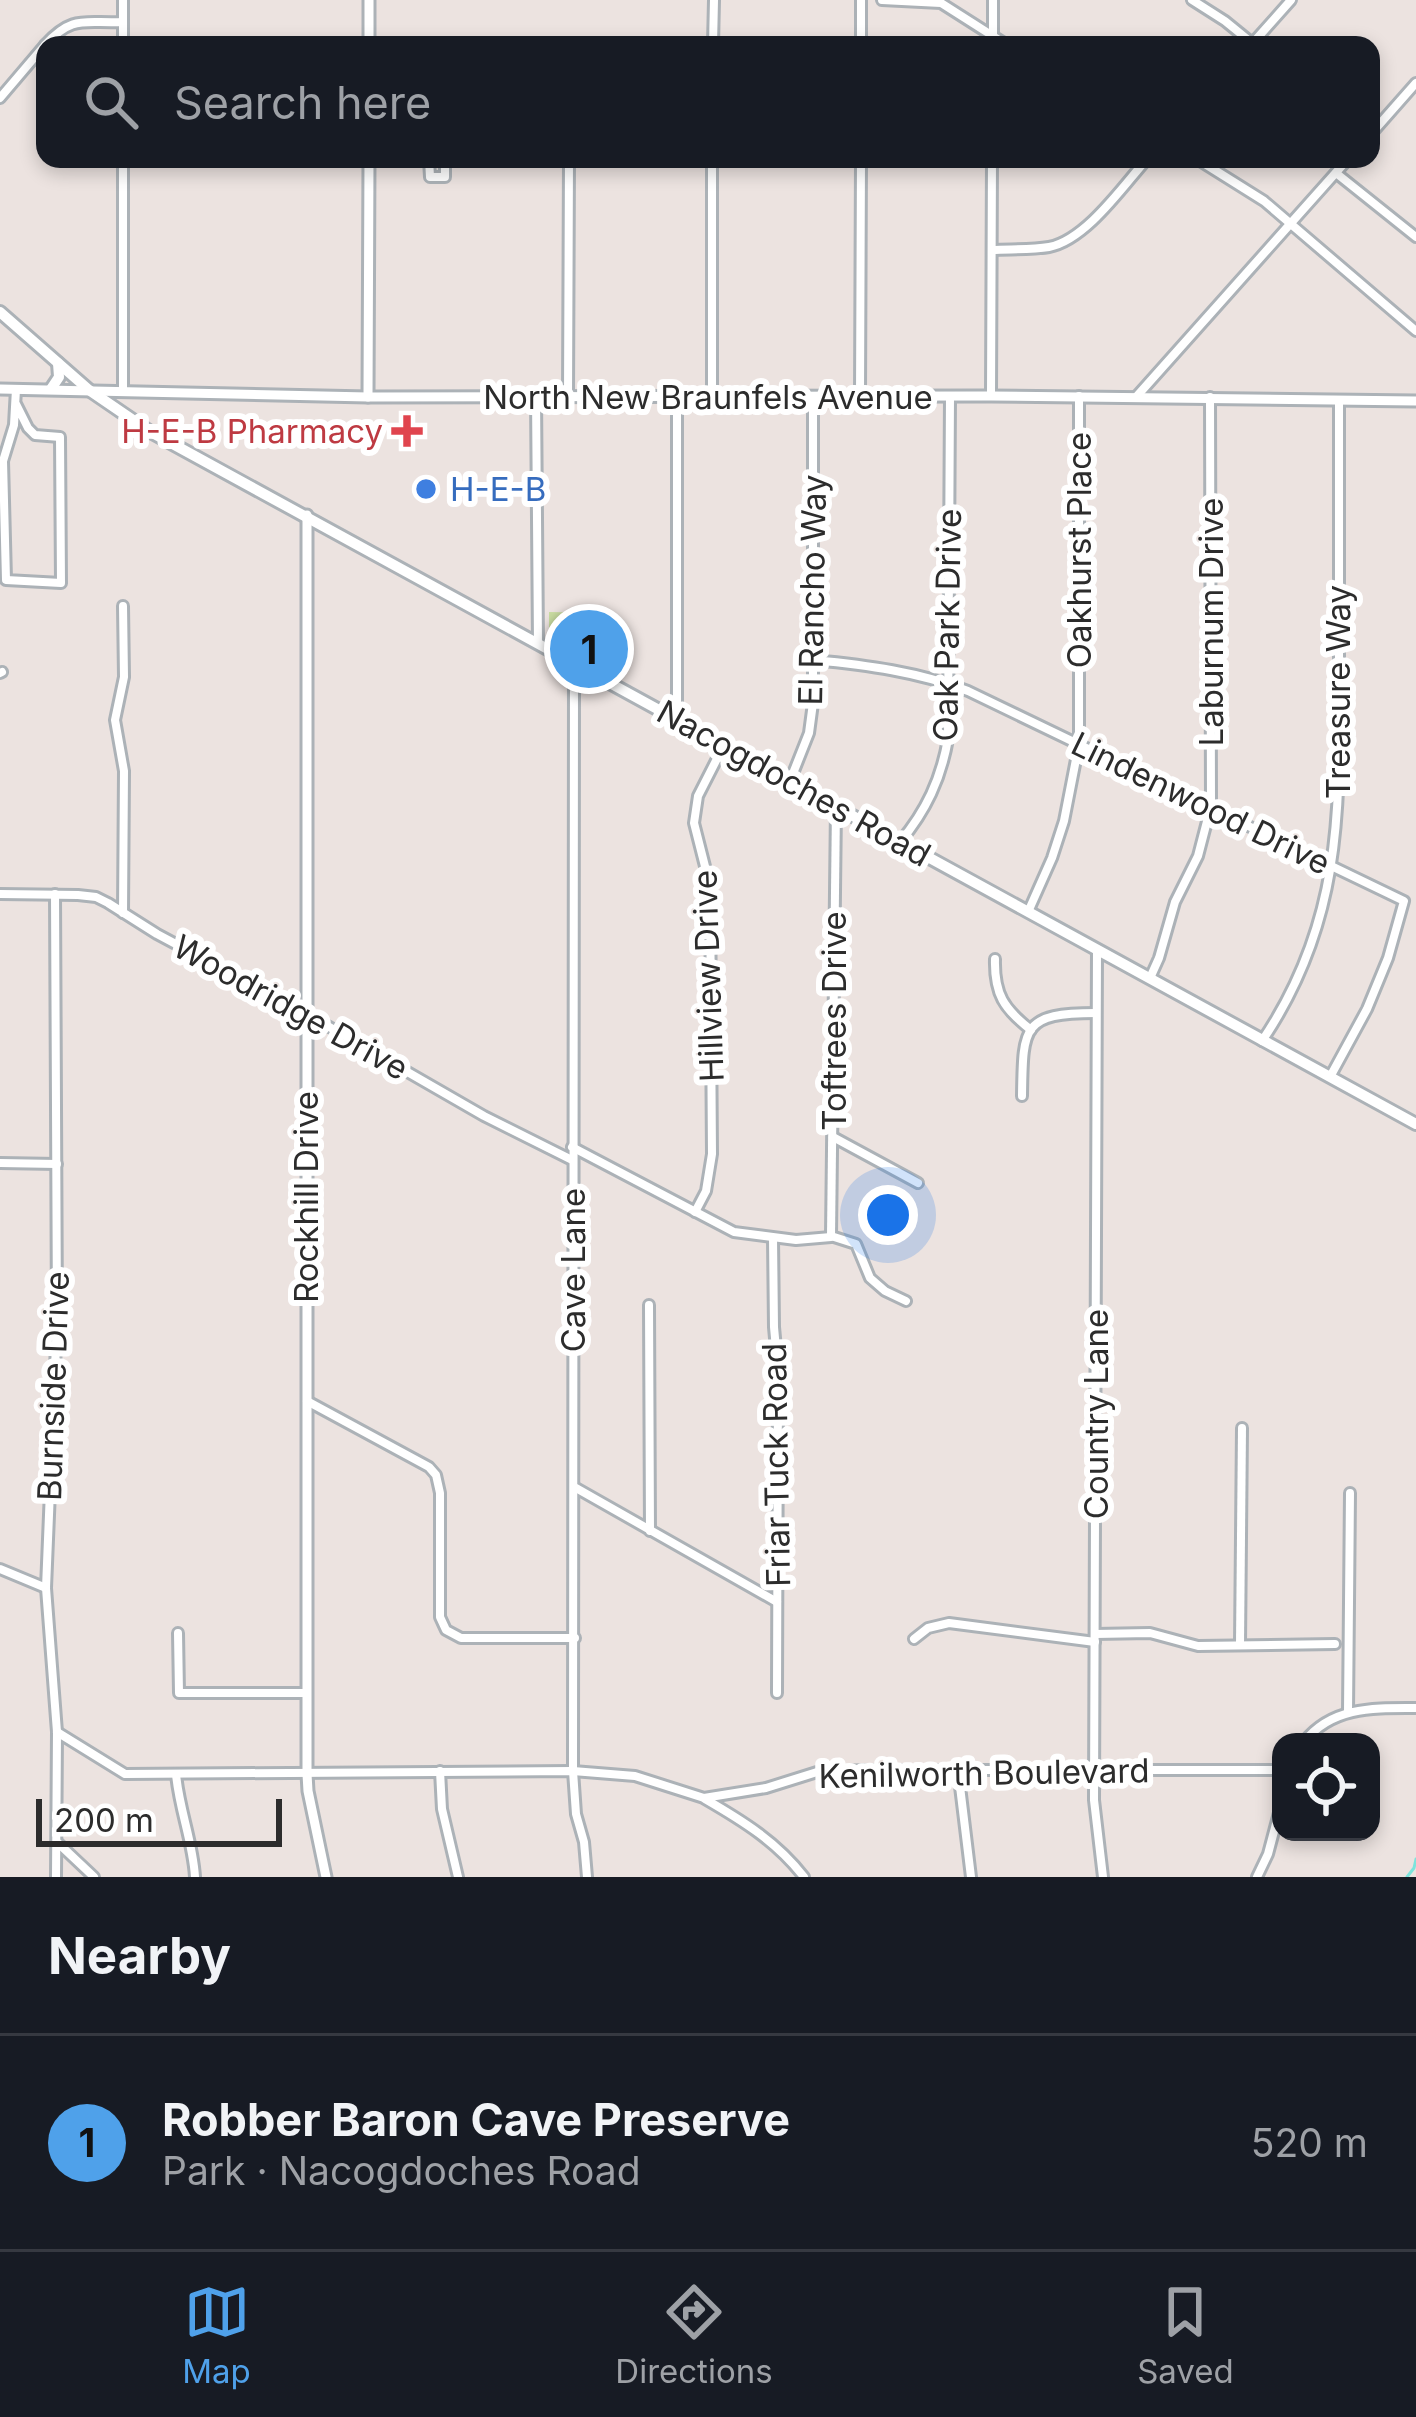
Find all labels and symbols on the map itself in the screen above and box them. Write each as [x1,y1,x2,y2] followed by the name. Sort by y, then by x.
[483,377,933,417] street label: North New Braunfels Avenue
[121,411,383,451] place label: H-E-B Pharmacy
[394,418,420,444] marker: H-E-B Pharmacy
[1059,432,1099,668] street label: Oakhurst Place
[450,469,546,509] place label: H-E-B
[790,474,834,706] street label: El Rancho Way
[413,476,439,502] marker: H-E-B
[1191,498,1231,746] street label: Laburnum Drive
[925,508,969,742] street label: Oak Park Drive
[1318,585,1358,799] street label: Treasure Way
[550,604,628,694] pin: 1
[650,691,938,875] street label: Nacogdoches Road
[1065,723,1337,883] street label: Lindenwood Drive
[684,869,732,1083] street label: Hillview Drive
[814,911,854,1131] street label: Toftrees Drive
[167,926,415,1088] street label: Woodridge Drive
[286,1091,326,1303] street label: Rockhill Drive
[858,1185,918,1245] your location
[553,1188,593,1352] street label: Cave Lane
[29,1271,77,1501] street label: Burnside Drive
[1076,1309,1116,1519] street label: Country Lane
[754,1343,798,1587] street label: Friar Tuck Road
[818,1750,1150,1796] street label: Kenilworth Boulevard
[36,1793,282,1846] scale bar

